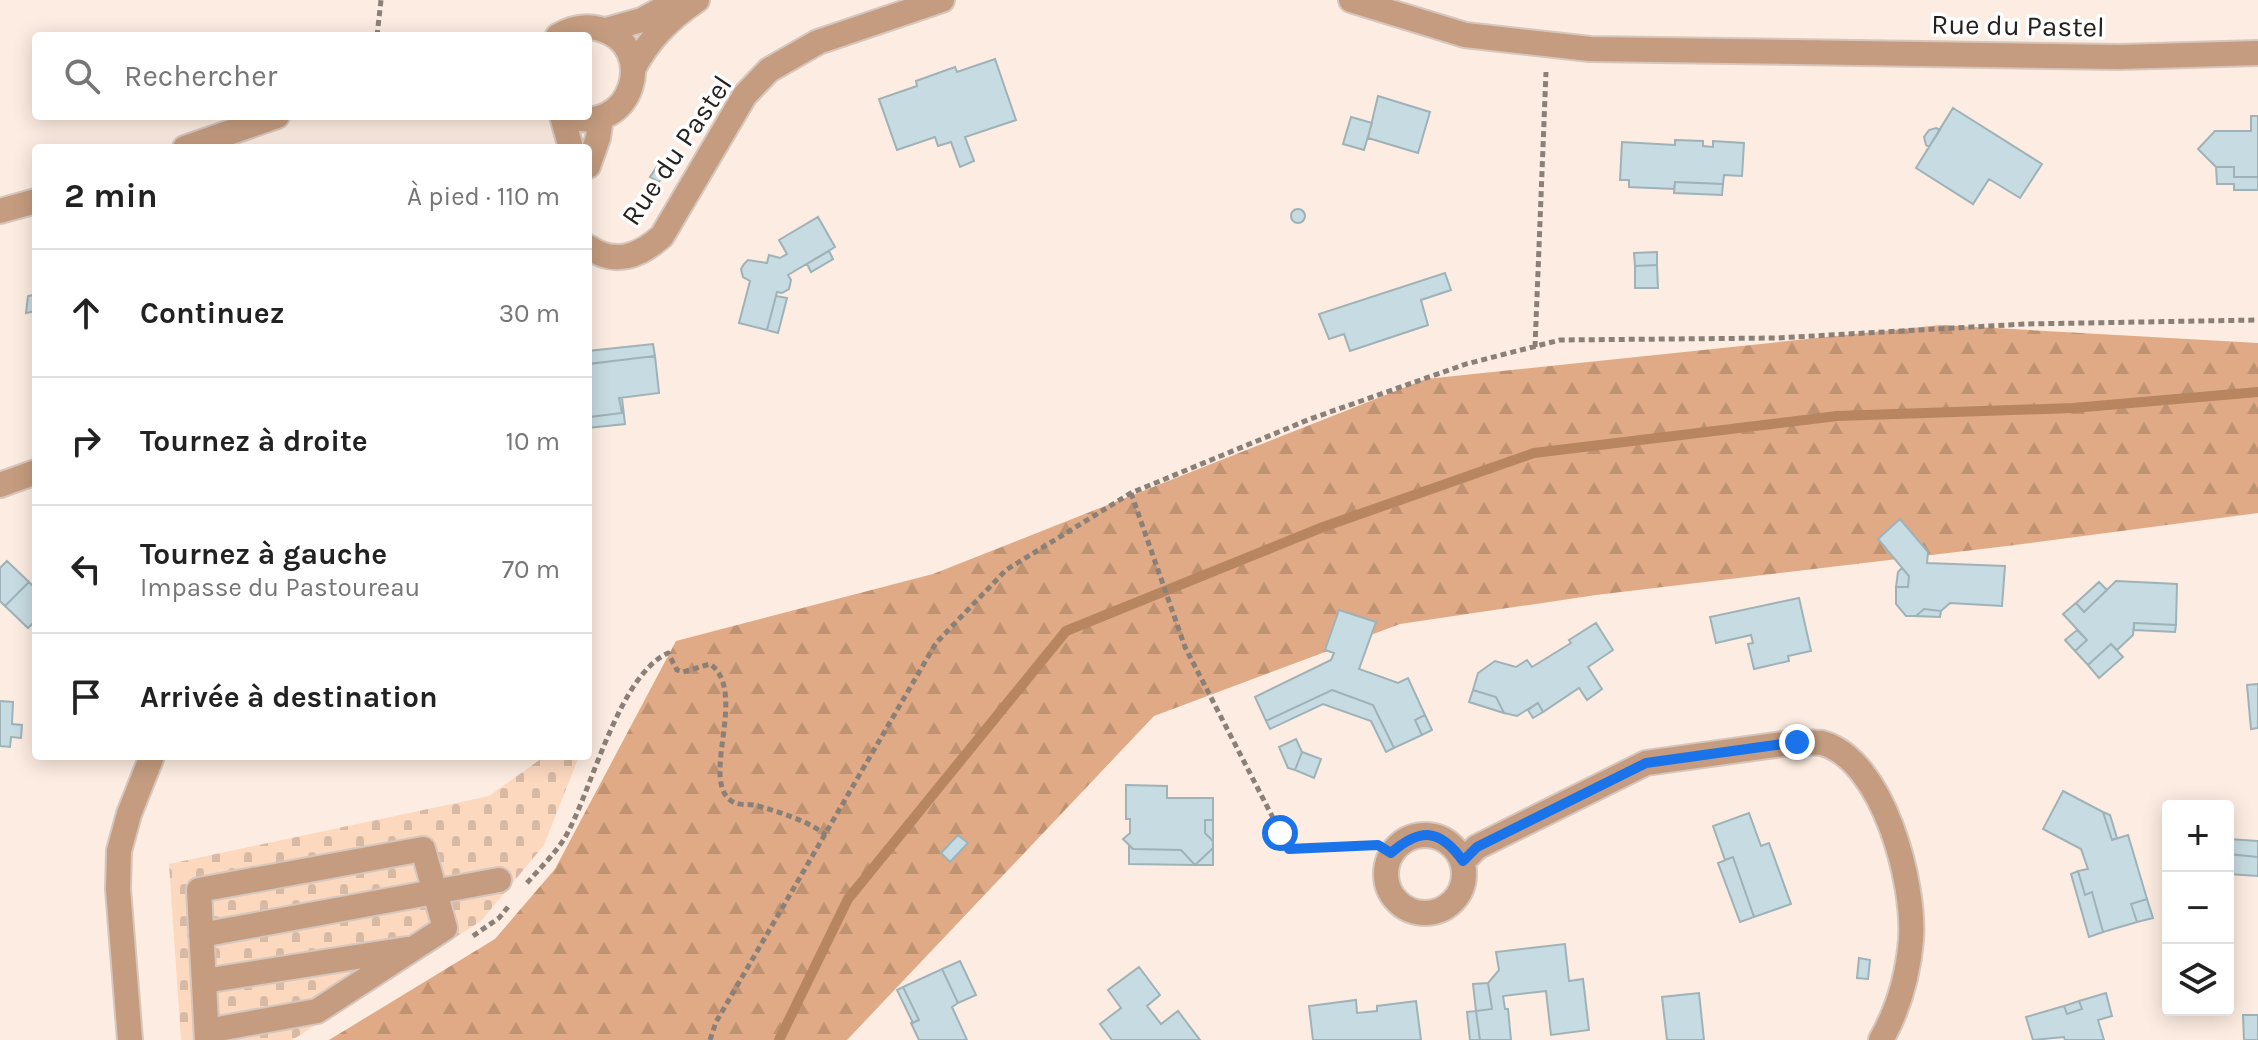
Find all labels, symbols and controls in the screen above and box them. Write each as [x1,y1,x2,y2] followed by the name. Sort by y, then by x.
[1931,7,2105,44] street label: Rue du Pastel
[32,32,592,120] search box
[60,54,104,98] icon: search
[124,58,277,94] text: Rechercher
[614,69,739,232] street label: Rue du Pastel
[64,176,158,216] text: 2 min
[407,181,560,212] text: À pied · 110 m
[64,291,108,335] icon: ahead
[140,295,285,331] text: Continuez
[499,298,560,329] text: 30 m
[64,419,108,463] icon: right
[140,423,368,459] text: Tournez à droite
[505,426,560,457] text: 10 m
[140,536,387,572] text: Tournez à gauche
[64,547,108,591] icon: left
[502,554,560,585] text: 70 m
[140,572,420,603] text: Impasse du Pastoureau
[64,675,108,719] icon: arrive
[140,679,438,715] text: Arrivée à destination
[1779,724,1815,760] route end
[2162,800,2234,1016] map controls
[2162,800,2234,872] button: +
[1262,815,1298,851] route start
[2162,872,2234,944] button: −
[2162,944,2234,1016] button: layers

